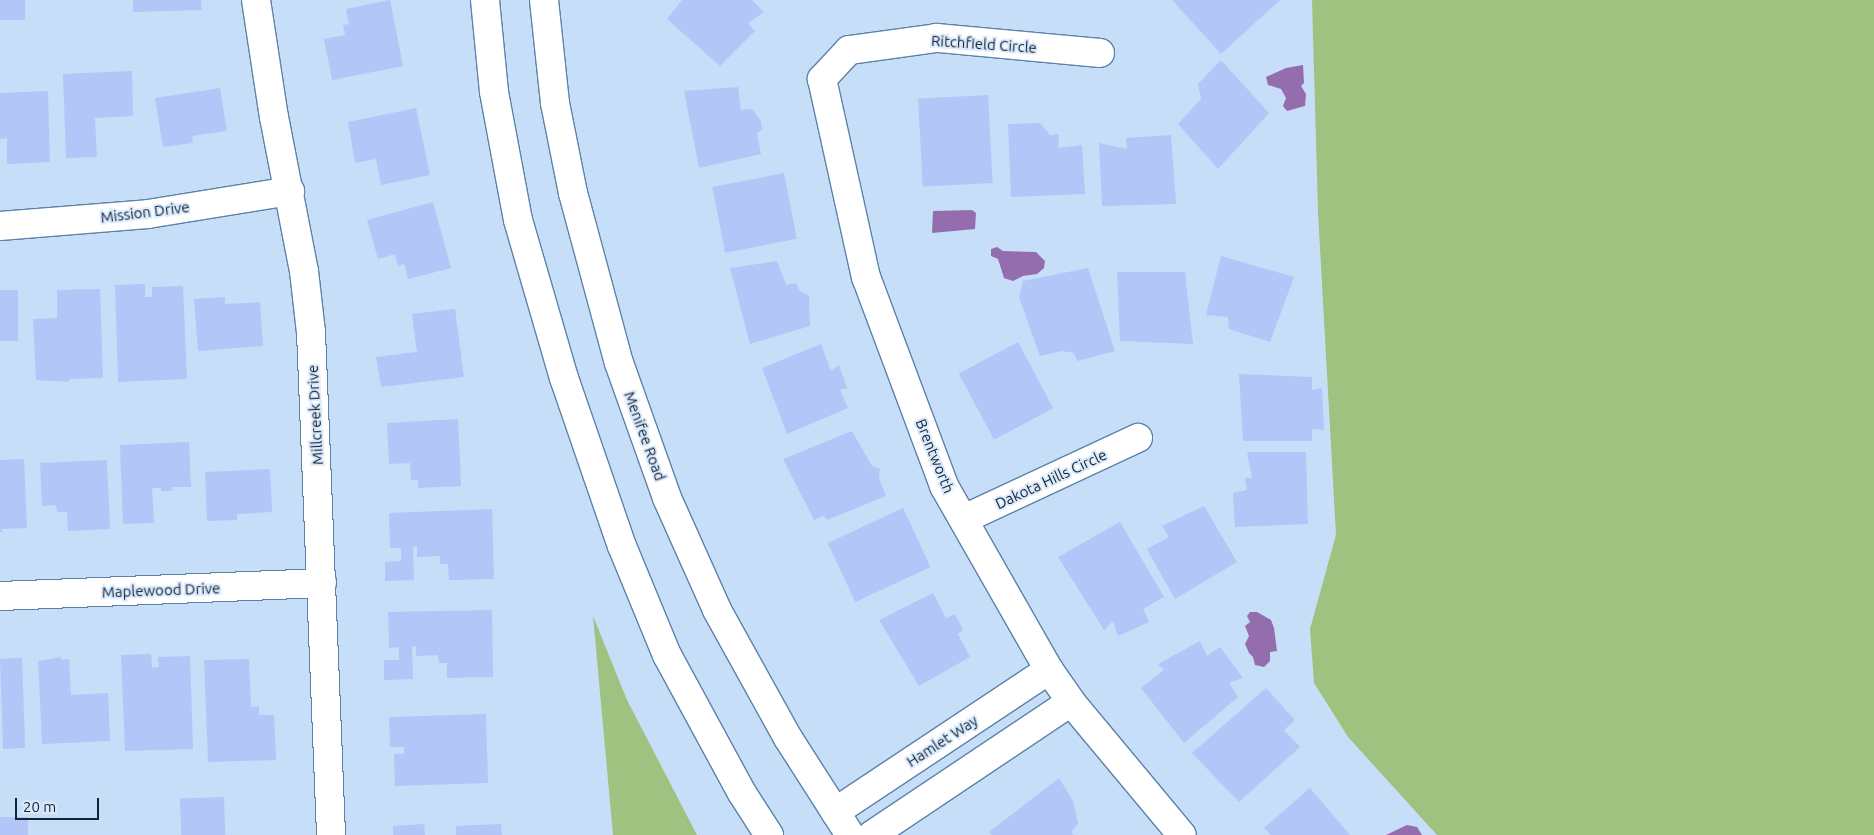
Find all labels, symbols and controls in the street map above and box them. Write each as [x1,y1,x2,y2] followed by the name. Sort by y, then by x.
[931,31,1037,57] street label: Ritchfield Circle
[99,198,191,226] street label: Mission Drive
[303,364,327,466] street label: Millcreek Drive
[621,389,669,483] street label: Menifee Road
[912,416,958,496] street label: Brentworth
[992,445,1110,513] street label: Dakota Hills Circle
[101,579,221,601] street label: Maplewood Drive
[903,711,981,771] street label: Hamlet Way
[18,788,101,820] scale bar
[23,798,56,815] text: 20 m

